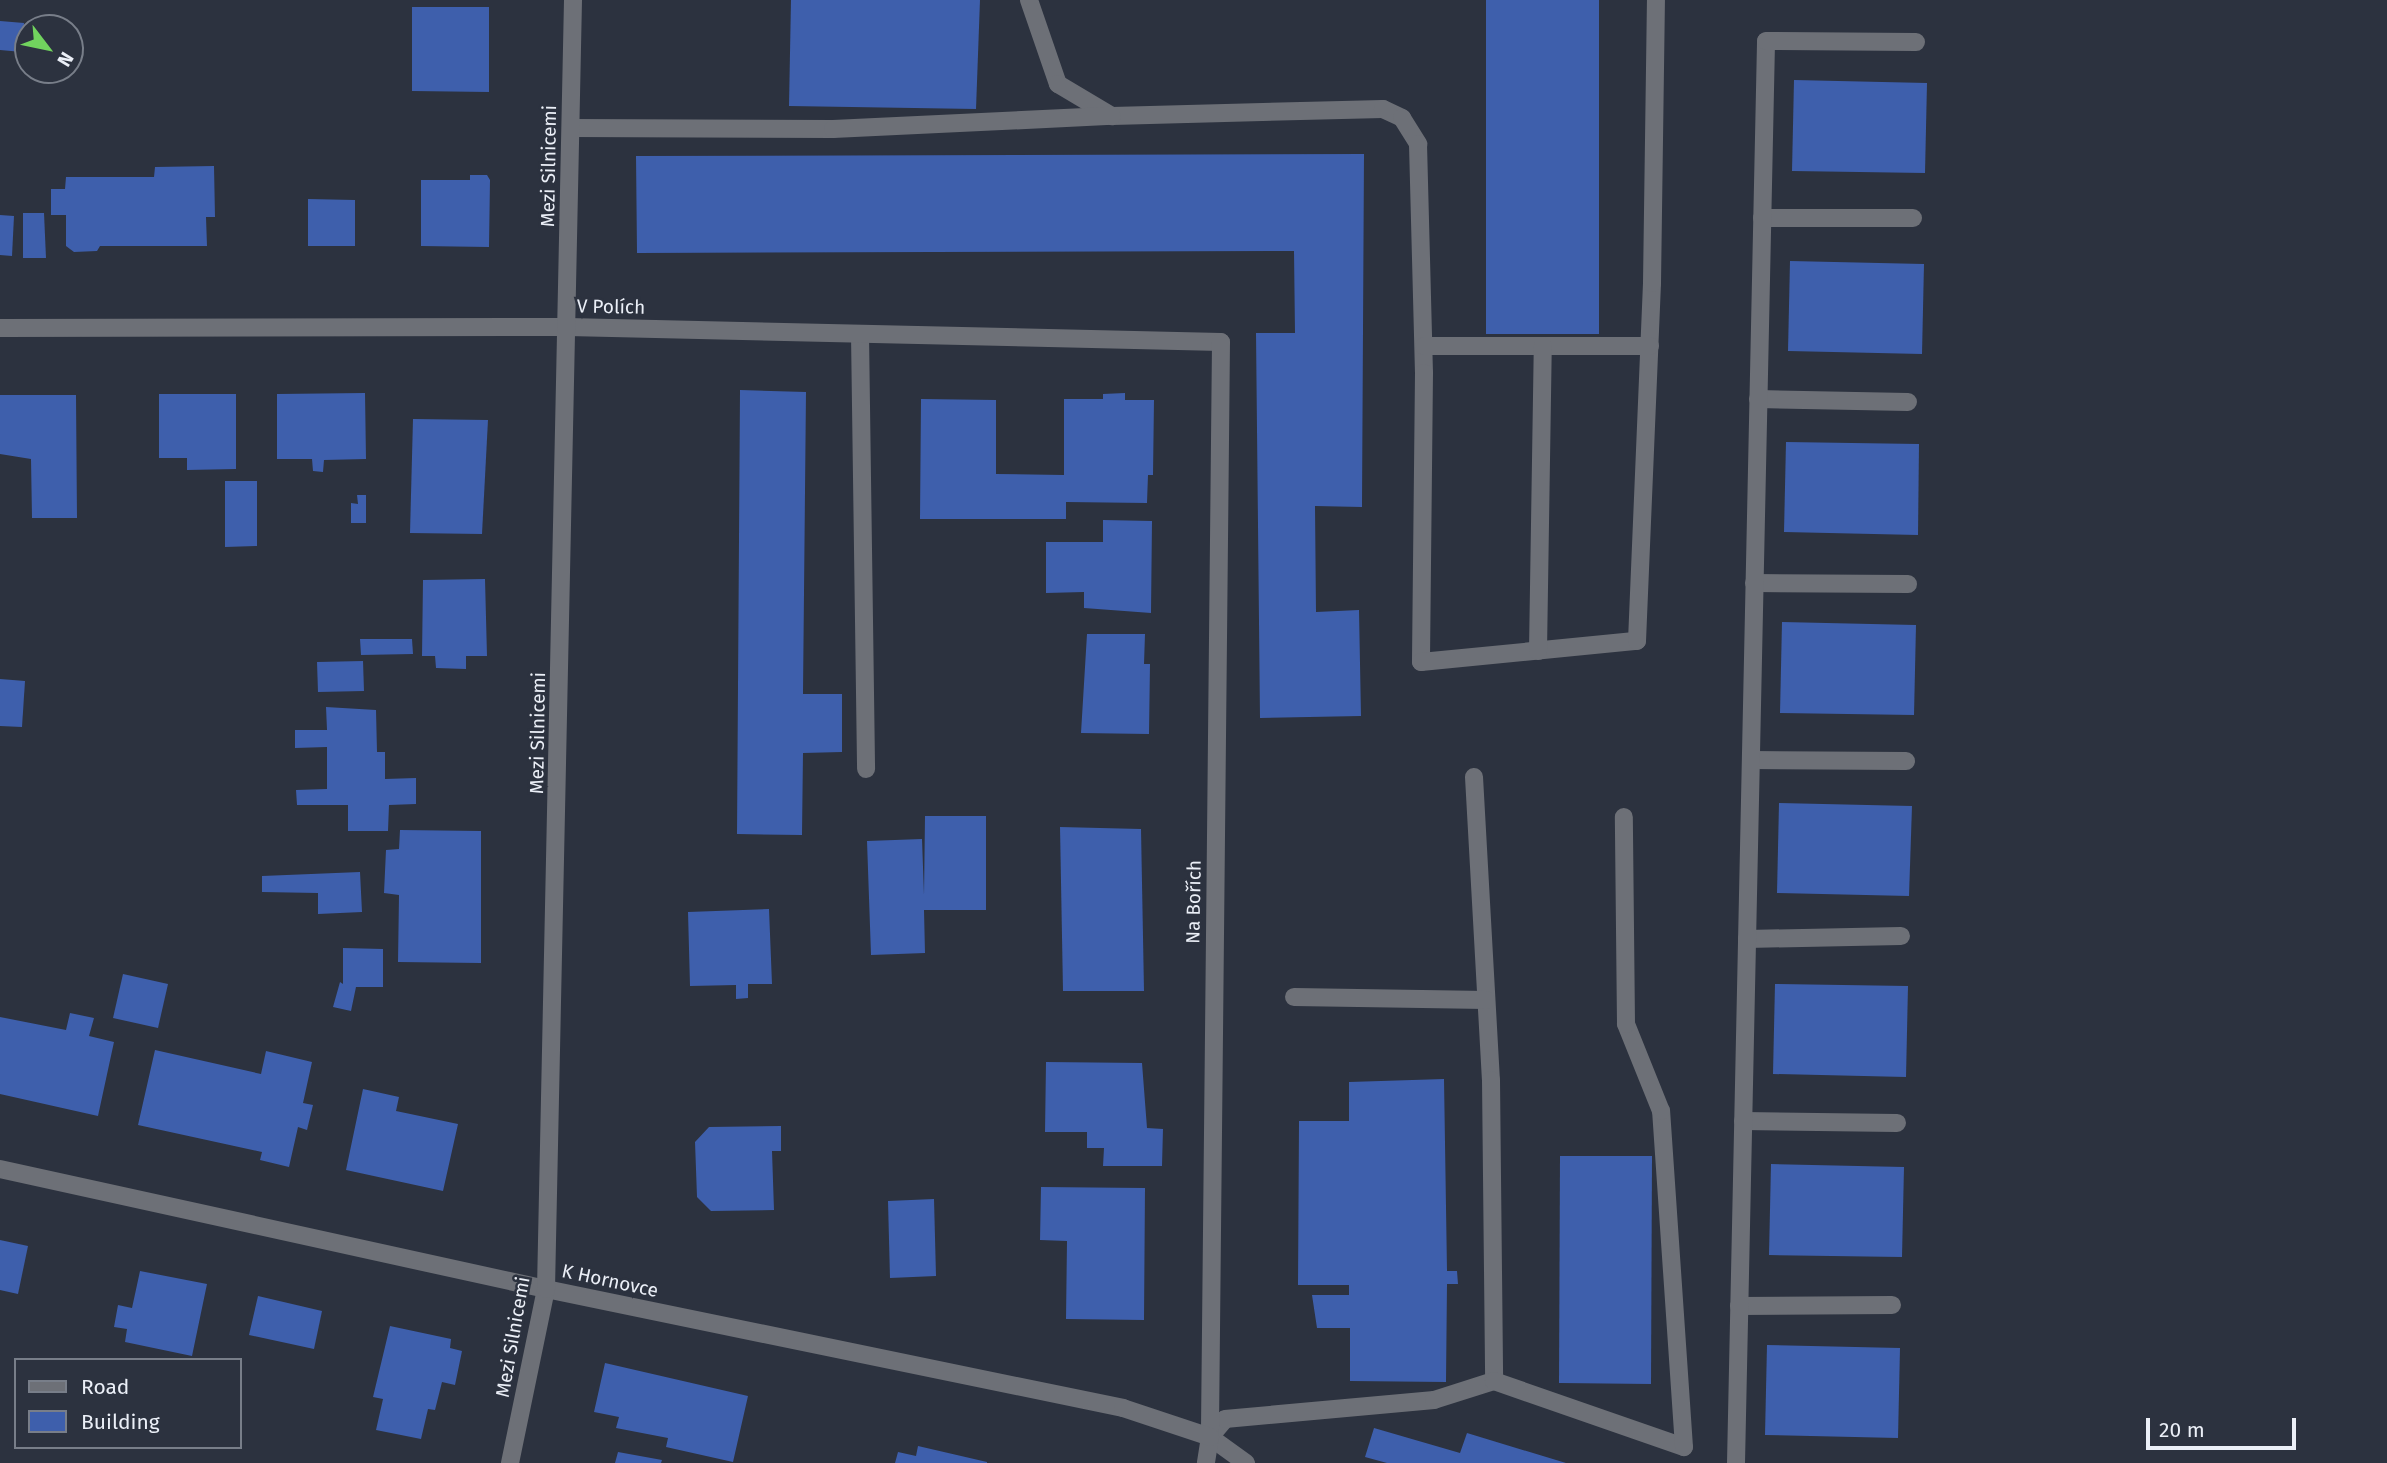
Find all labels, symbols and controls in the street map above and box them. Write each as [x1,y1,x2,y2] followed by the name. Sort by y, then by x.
[14,14,84,84] north arrow
[52,48,79,71] text: N
[537,105,561,227] street label: Mezi Silnicemi
[577,295,645,319] street label: V Polích
[526,672,550,794] street label: Mezi Silnicemi
[1182,860,1206,944] street label: Na Bořích
[560,1260,660,1302] street label: K Hornovce
[491,1275,535,1399] street label: Mezi Silnicemi
[14,1358,242,1449] legend
[81,1374,129,1400] text: Road
[2149,1404,2300,1448] scale bar
[81,1409,160,1435] text: Building
[2159,1417,2205,1443] text: 20 m

